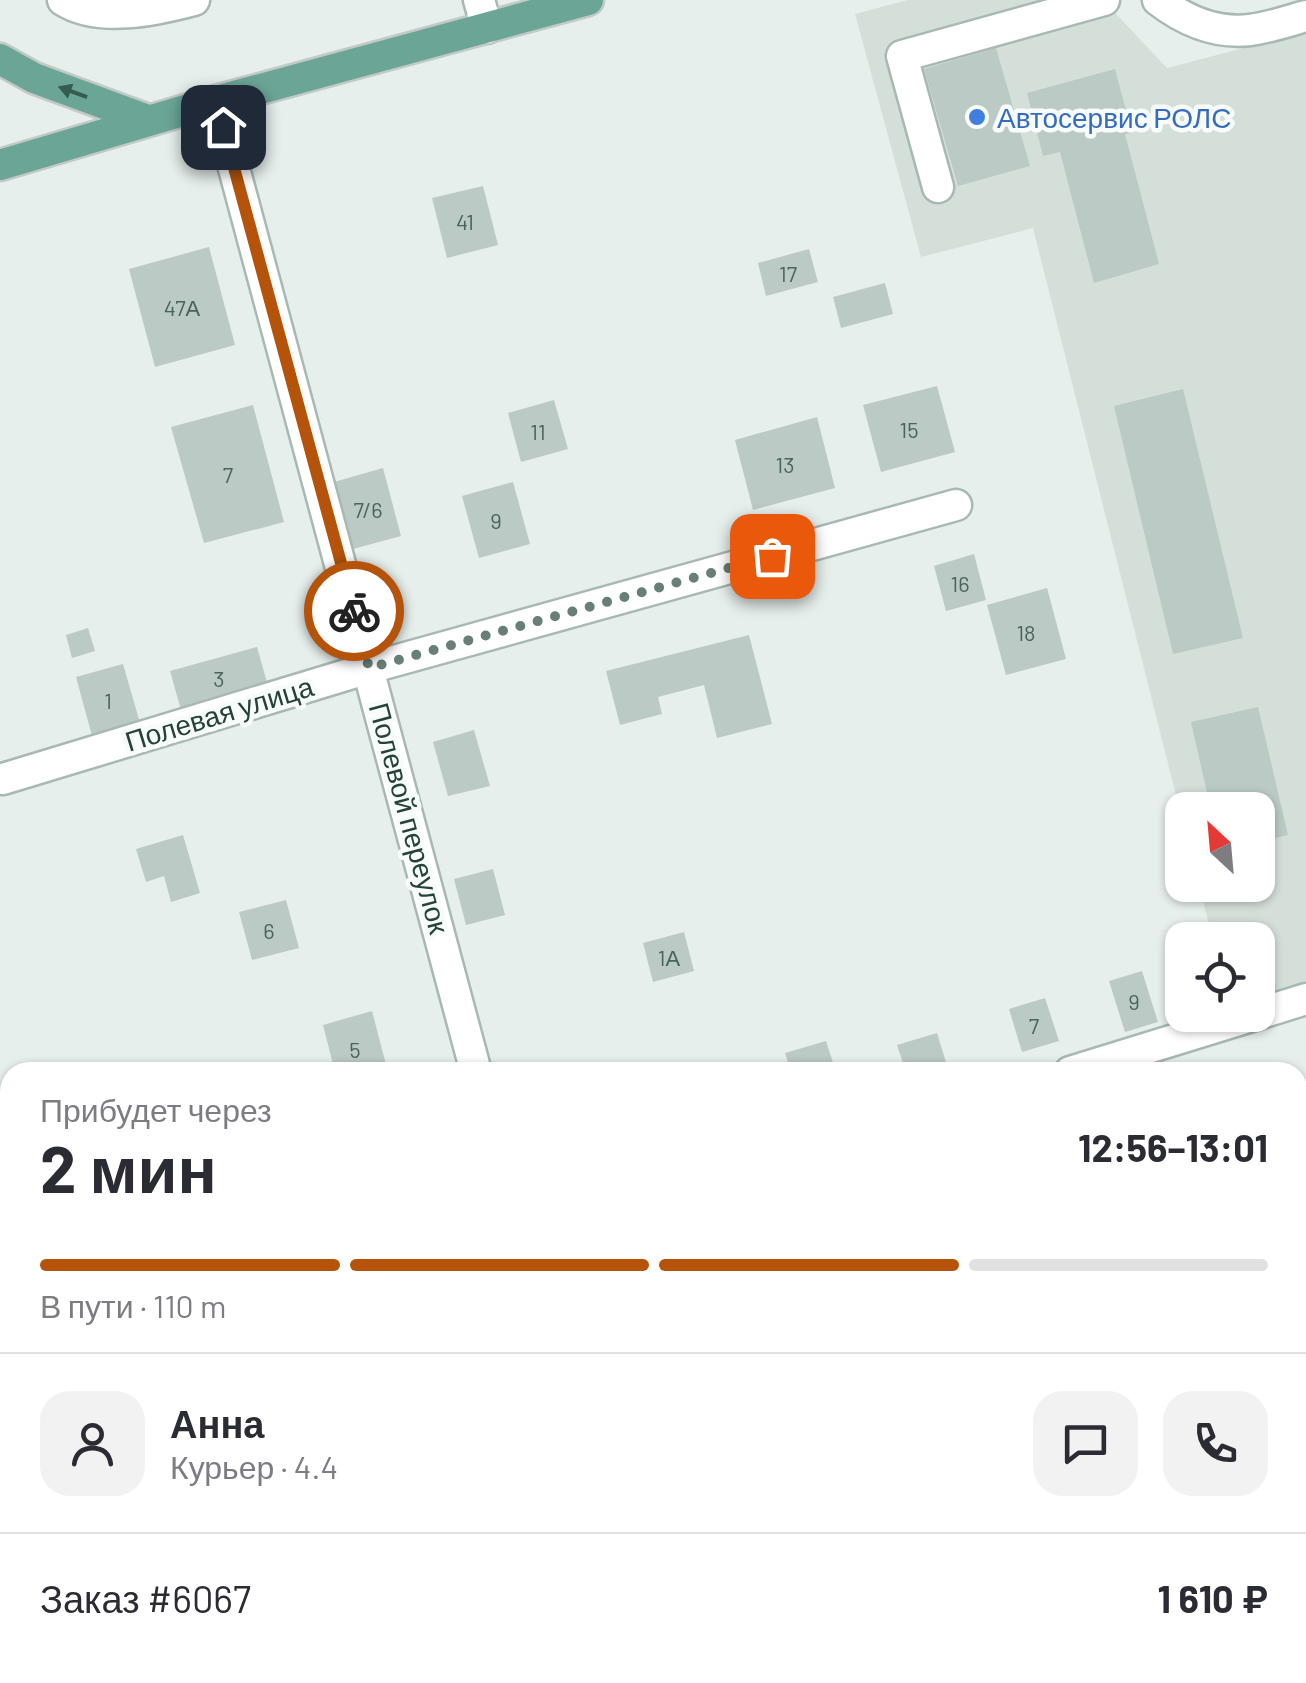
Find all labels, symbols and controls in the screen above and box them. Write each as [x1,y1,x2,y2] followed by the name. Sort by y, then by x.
[57,84,87,99] one-way arrow
[181,85,266,170] pin
[196,100,251,155] icon: home
[997,100,1231,134] place label: Автосервис РОЛС
[966,106,988,128] marker: Автосервис РОЛС
[456,208,474,234] house number: 41
[779,260,797,286] house number: 17
[164,294,201,320] house number: 47А
[899,416,919,442] house number: 15
[530,418,546,444] house number: 11
[775,451,795,477] house number: 13
[223,461,233,487] house number: 7
[353,496,383,522] house number: 7/6
[490,507,502,533] house number: 9
[730,514,815,599] pin
[745,529,800,584] icon: bag
[304,561,404,661] courier
[950,570,970,596] house number: 16
[327,584,382,639] icon: bike
[1016,619,1036,645] house number: 18
[213,665,225,691] house number: 3
[121,668,318,758] street label: Полевая улица
[104,687,112,713] house number: 1
[363,699,457,938] street label: Полевой переулок
[1165,792,1275,902] north arrow
[1165,792,1275,1032] map controls
[263,917,275,943] house number: 6
[1165,922,1275,1032] button: locate
[658,944,681,970] house number: 1А
[1128,988,1140,1014] house number: 9
[1029,1012,1039,1038] house number: 7
[349,1036,361,1062] house number: 5
[40,1090,272,1128] text: Прибудет через
[1078,1124,1268,1170] text: 12:56–13:01
[40,1128,217,1206] text: 2 мин
[40,1286,227,1324] text: В пути · 110 m
[40,1391,145,1496] button: person
[1033,1391,1138,1496] button: chat
[1163,1391,1268,1496] button: phone
[170,1400,264,1446] text: Анна
[170,1447,338,1485] text: Курьер · 4.4
[40,1575,251,1621] text: Заказ #6067
[1157,1575,1268,1621] text: 1 610 ₽

